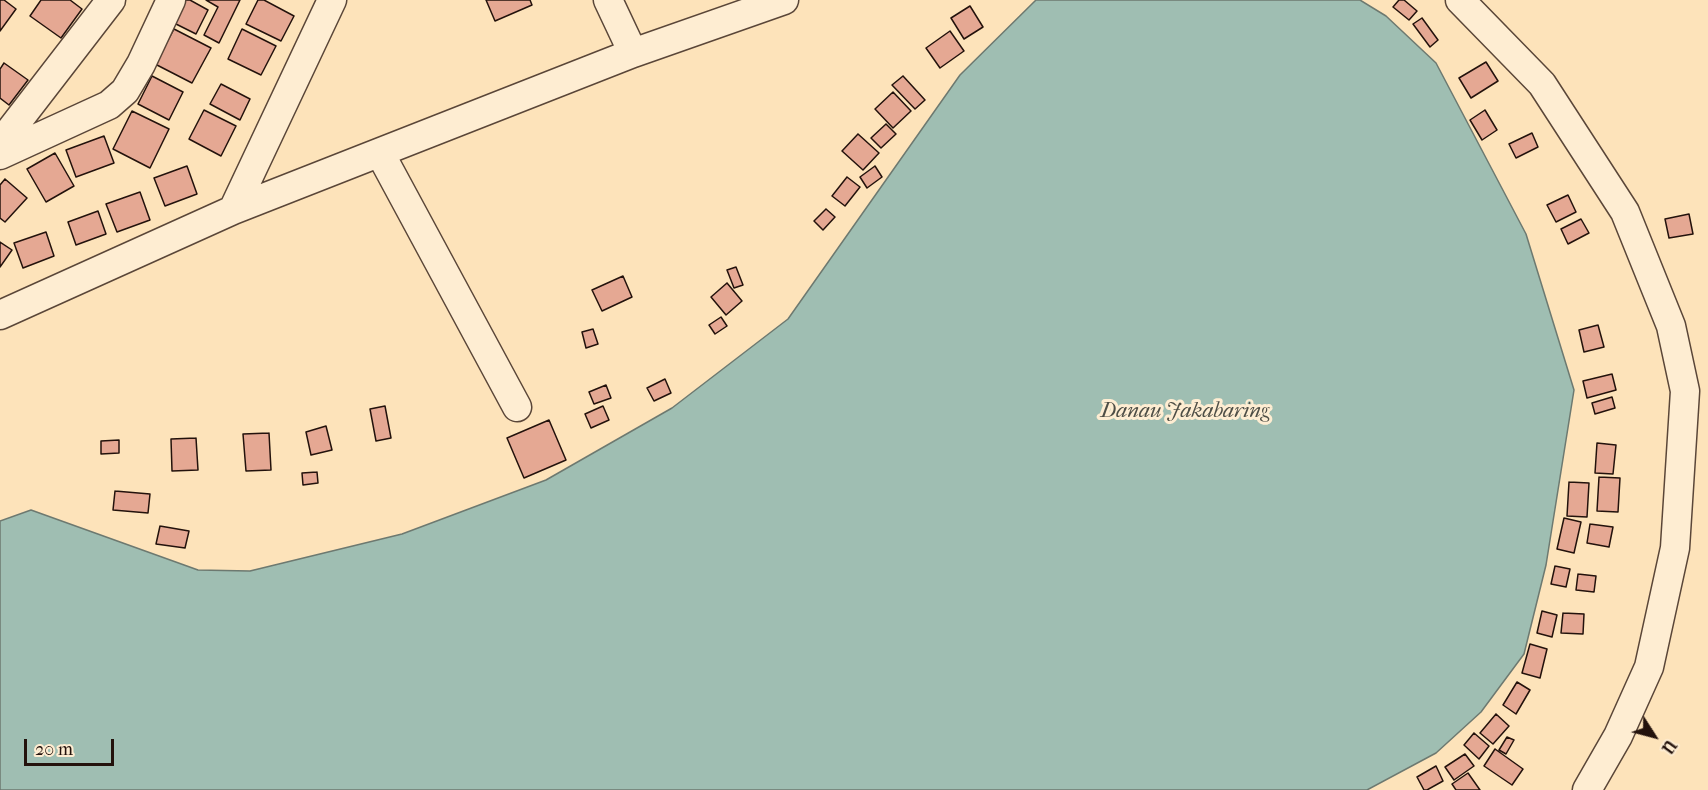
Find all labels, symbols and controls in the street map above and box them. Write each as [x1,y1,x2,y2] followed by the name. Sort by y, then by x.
[1101,399,1269,425] water label: Danau Jakabaring
[1624,706,1684,766] north arrow
[27,727,117,765] scale bar
[1658,736,1680,757] text: U
[35,739,73,760] text: 20 m

